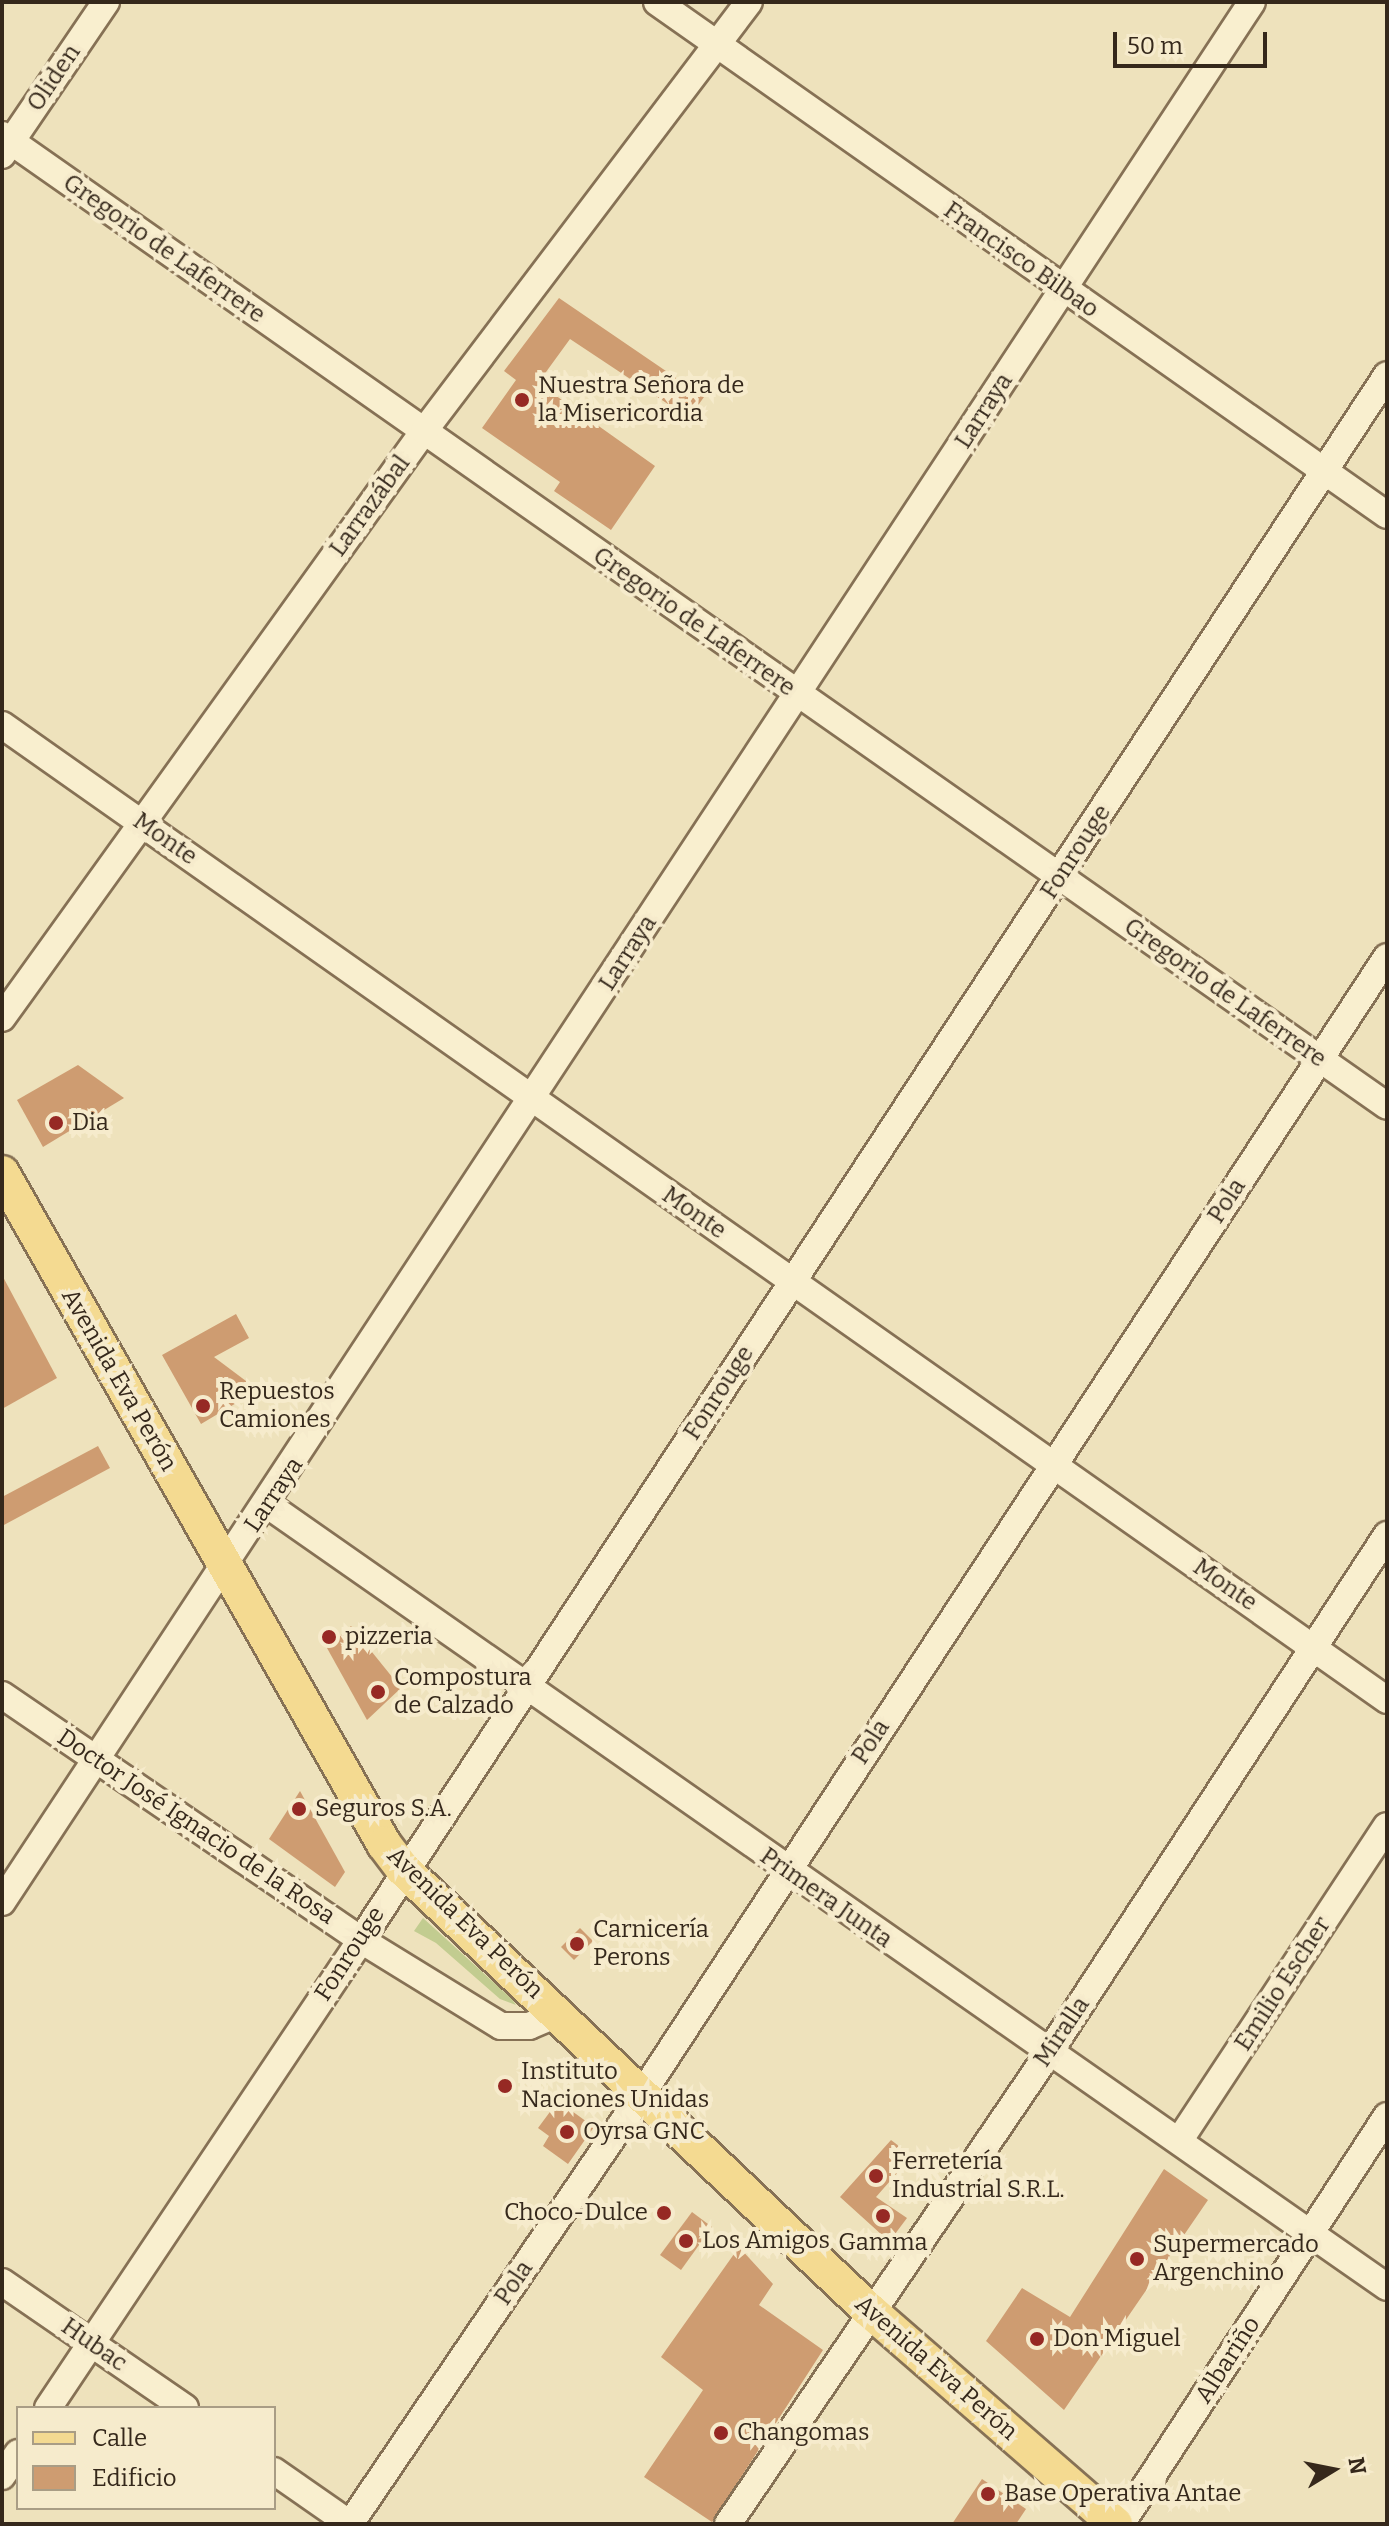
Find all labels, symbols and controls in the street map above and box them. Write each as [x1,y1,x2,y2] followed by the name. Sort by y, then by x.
[1117,16,1271,66] scale bar
[1127,32,1183,60] text: 50 m
[21,39,87,117] street label: Oliden
[57,168,271,330] street label: Gregorio de Laferrere
[938,196,1104,324] street label: Francisco Bilbao
[949,368,1019,454] street label: Larraya
[538,372,744,428] place label: Nuestra Señora de la Misericordia
[513,391,531,409] marker: Nuestra Señora de la Misericordia
[324,450,416,562] street label: Larrazábal
[587,541,801,703] street label: Gregorio de Laferrere
[1035,800,1117,904] street label: Fonrouge
[127,807,203,871] street label: Monte
[593,910,663,996] street label: Larraya
[1118,912,1332,1074] street label: Gregorio de Laferrere
[72,1109,109,1137] place label: Dia
[47,1114,65,1132] marker: Dia
[1202,1173,1252,1229] street label: Pola
[656,1181,732,1245] street label: Monte
[55,1284,183,1476] street label: Avenida Eva Perón
[678,1341,760,1445] street label: Fonrouge
[219,1378,335,1434] place label: Repuestos Camiones
[194,1397,212,1415] marker: Repuestos Camiones
[239,1452,309,1538] street label: Larraya
[1187,1553,1263,1617] street label: Monte
[345,1623,433,1651] place label: pizzeria
[320,1628,338,1646] marker: pizzeria
[394,1664,532,1720] place label: Compostura de Calzado
[369,1683,387,1701] marker: Compostura de Calzado
[846,1714,896,1770] street label: Pola
[52,1723,340,1931] street label: Doctor José Ignacio de la Rosa
[315,1795,452,1823] place label: Seguros S.A.
[290,1800,308,1818] marker: Seguros S.A.
[381,1841,549,2005] street label: Avenida Eva Perón
[754,1842,898,1954] street label: Primera Junta
[309,1902,391,2006] street label: Fonrouge
[1229,1912,1337,2056] street label: Emilio Escher
[593,1916,709,1972] place label: Carnicería Perons
[568,1935,586,1953] marker: Carnicería Perons
[1028,1992,1096,2072] street label: Miralla
[521,2058,709,2114] place label: Instituto Naciones Unidas
[496,2077,514,2095] marker: Instituto Naciones Unidas
[583,2118,705,2146] place label: Oyrsa GNC
[558,2123,576,2141] marker: Oyrsa GNC
[892,2148,1065,2204] place label: Ferretería Industrial S.R.L.
[867,2167,885,2185] marker: Ferretería Industrial S.R.L.
[504,2199,648,2227] place label: Choco-Dulce
[655,2204,673,2222] marker: Choco-Dulce
[874,2207,892,2225] marker: Gamma
[702,2227,830,2255] place label: Los Amigos
[838,2229,928,2257] place label: Gamma
[1153,2231,1319,2287] place label: Supermercado Argenchino
[677,2232,695,2250] marker: Los Amigos
[1128,2250,1146,2268] marker: Supermercado Argenchino
[489,2255,539,2311] street label: Pola
[849,2290,1023,2446] street label: Avenida Eva Perón
[1189,2311,1267,2409] street label: Albariño
[56,2312,132,2378] street label: Hubac
[1053,2325,1181,2353] place label: Don Miguel
[1028,2330,1046,2348] marker: Don Miguel
[16,2406,276,2510] legend
[737,2419,869,2447] place label: Changomas
[92,2424,147,2452] text: Calle
[712,2424,730,2442] marker: Changomas
[1293,2430,1373,2510] north arrow
[1342,2455,1372,2476] text: N
[92,2464,177,2492] text: Edificio
[1004,2480,1241,2508] place label: Base Operativa Antae
[979,2485,997,2503] marker: Base Operativa Antae

